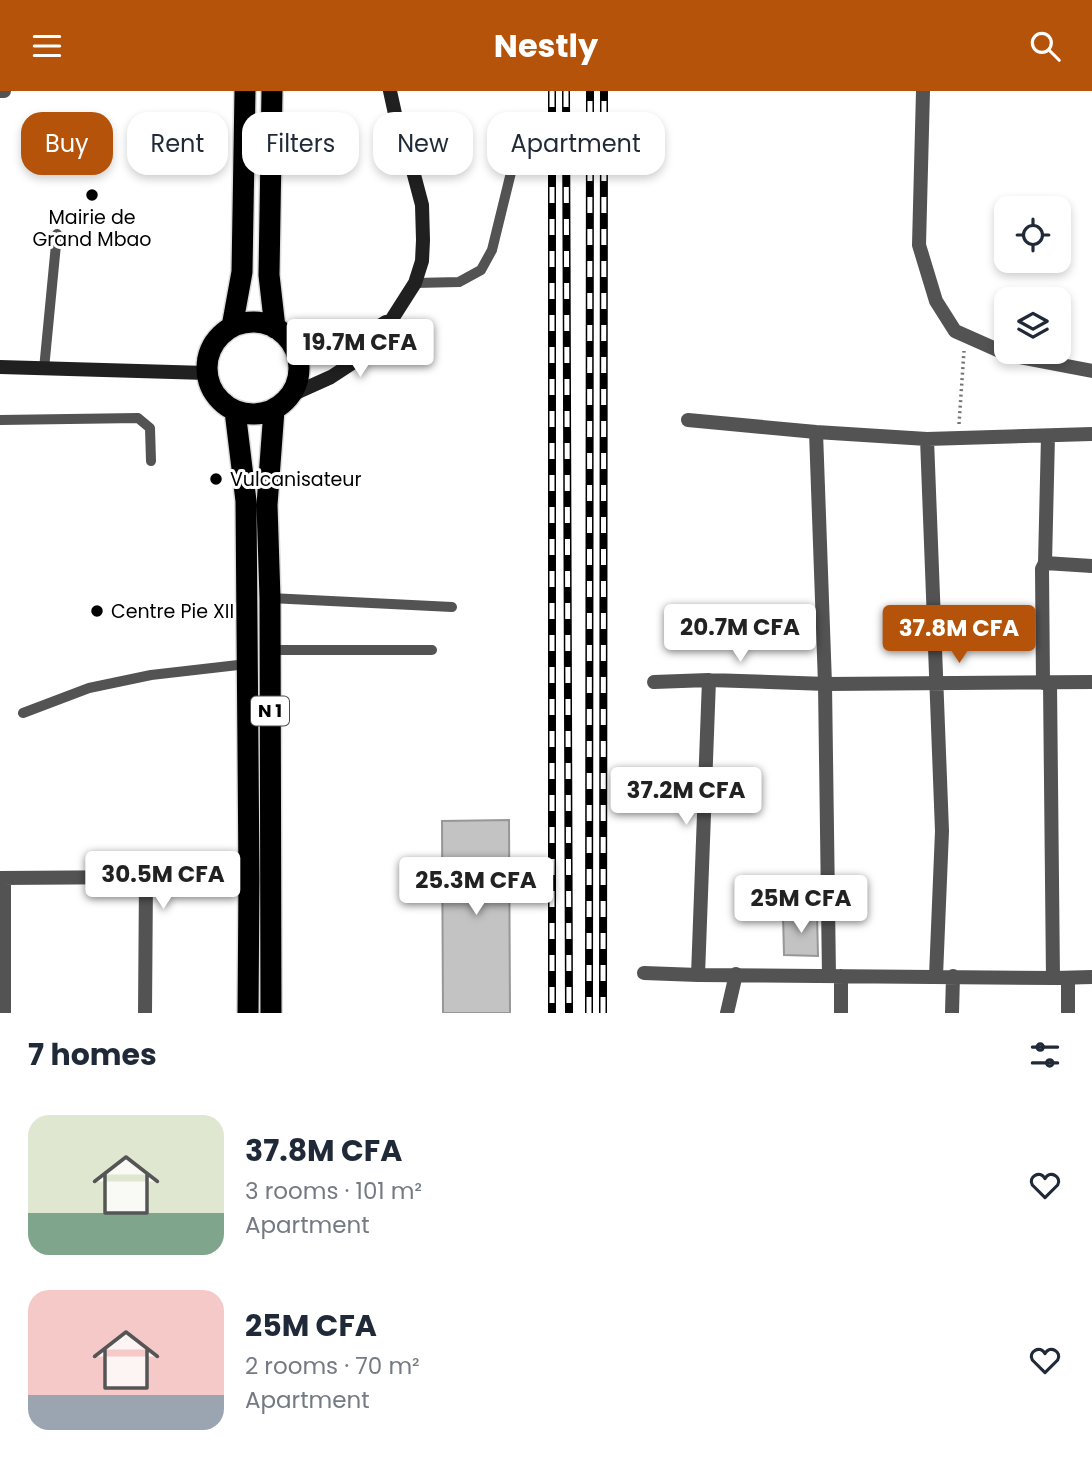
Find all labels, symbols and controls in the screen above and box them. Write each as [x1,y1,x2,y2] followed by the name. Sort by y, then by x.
[494,23,598,68] text: Nestly
[28,27,66,65] icon: menu
[1026,27,1064,65] icon: search
[21,112,113,175] chip: Buy
[127,112,228,175] chip: Rent
[242,112,359,175] chip: Filters
[373,112,473,175] chip: New
[487,112,665,175] chip: Apartment
[84,187,100,203] marker: Mairie de Grand Mbao
[994,196,1071,364] map controls
[994,196,1071,273] button: locate
[33,204,152,253] place label: Mairie de Grand Mbao
[994,287,1071,364] button: layers
[280,320,440,379] pin: 19.7M CFA
[303,326,417,358] text: 19.7M CFA
[230,466,362,493] place label: Vulcanisateur
[208,471,224,487] marker: Vulcanisateur
[111,598,234,625] place label: Centre Pie XII
[89,603,105,619] marker: Centre Pie XII
[660,605,820,664] pin: 20.7M CFA
[879,605,1039,665] pin: 37.8M CFA
[680,611,800,643] text: 20.7M CFA
[899,612,1019,644] text: 37.8M CFA
[251,697,289,725] road number: N 1
[606,767,766,827] pin: 37.2M CFA
[627,774,745,806] text: 37.2M CFA
[83,851,243,911] pin: 30.5M CFA
[396,857,556,917] pin: 25.3M CFA
[101,858,225,890] text: 30.5M CFA
[415,864,537,896] text: 25.3M CFA
[736,875,866,935] pin: 25M CFA
[750,882,852,914] text: 25M CFA
[28,1033,157,1076] text: 7 homes
[1026,1036,1064,1074] icon: filters
[245,1129,402,1172] text: 37.8M CFA
[84,1143,168,1227] icon: home
[1026,1166,1064,1204] icon: heart
[245,1175,422,1207] text: 3 rooms · 101 m²
[245,1209,370,1241] text: Apartment
[245,1304,377,1347] text: 25M CFA
[84,1318,168,1402] icon: home
[1026,1341,1064,1379] icon: heart
[245,1350,420,1382] text: 2 rooms · 70 m²
[245,1384,370,1416] text: Apartment

